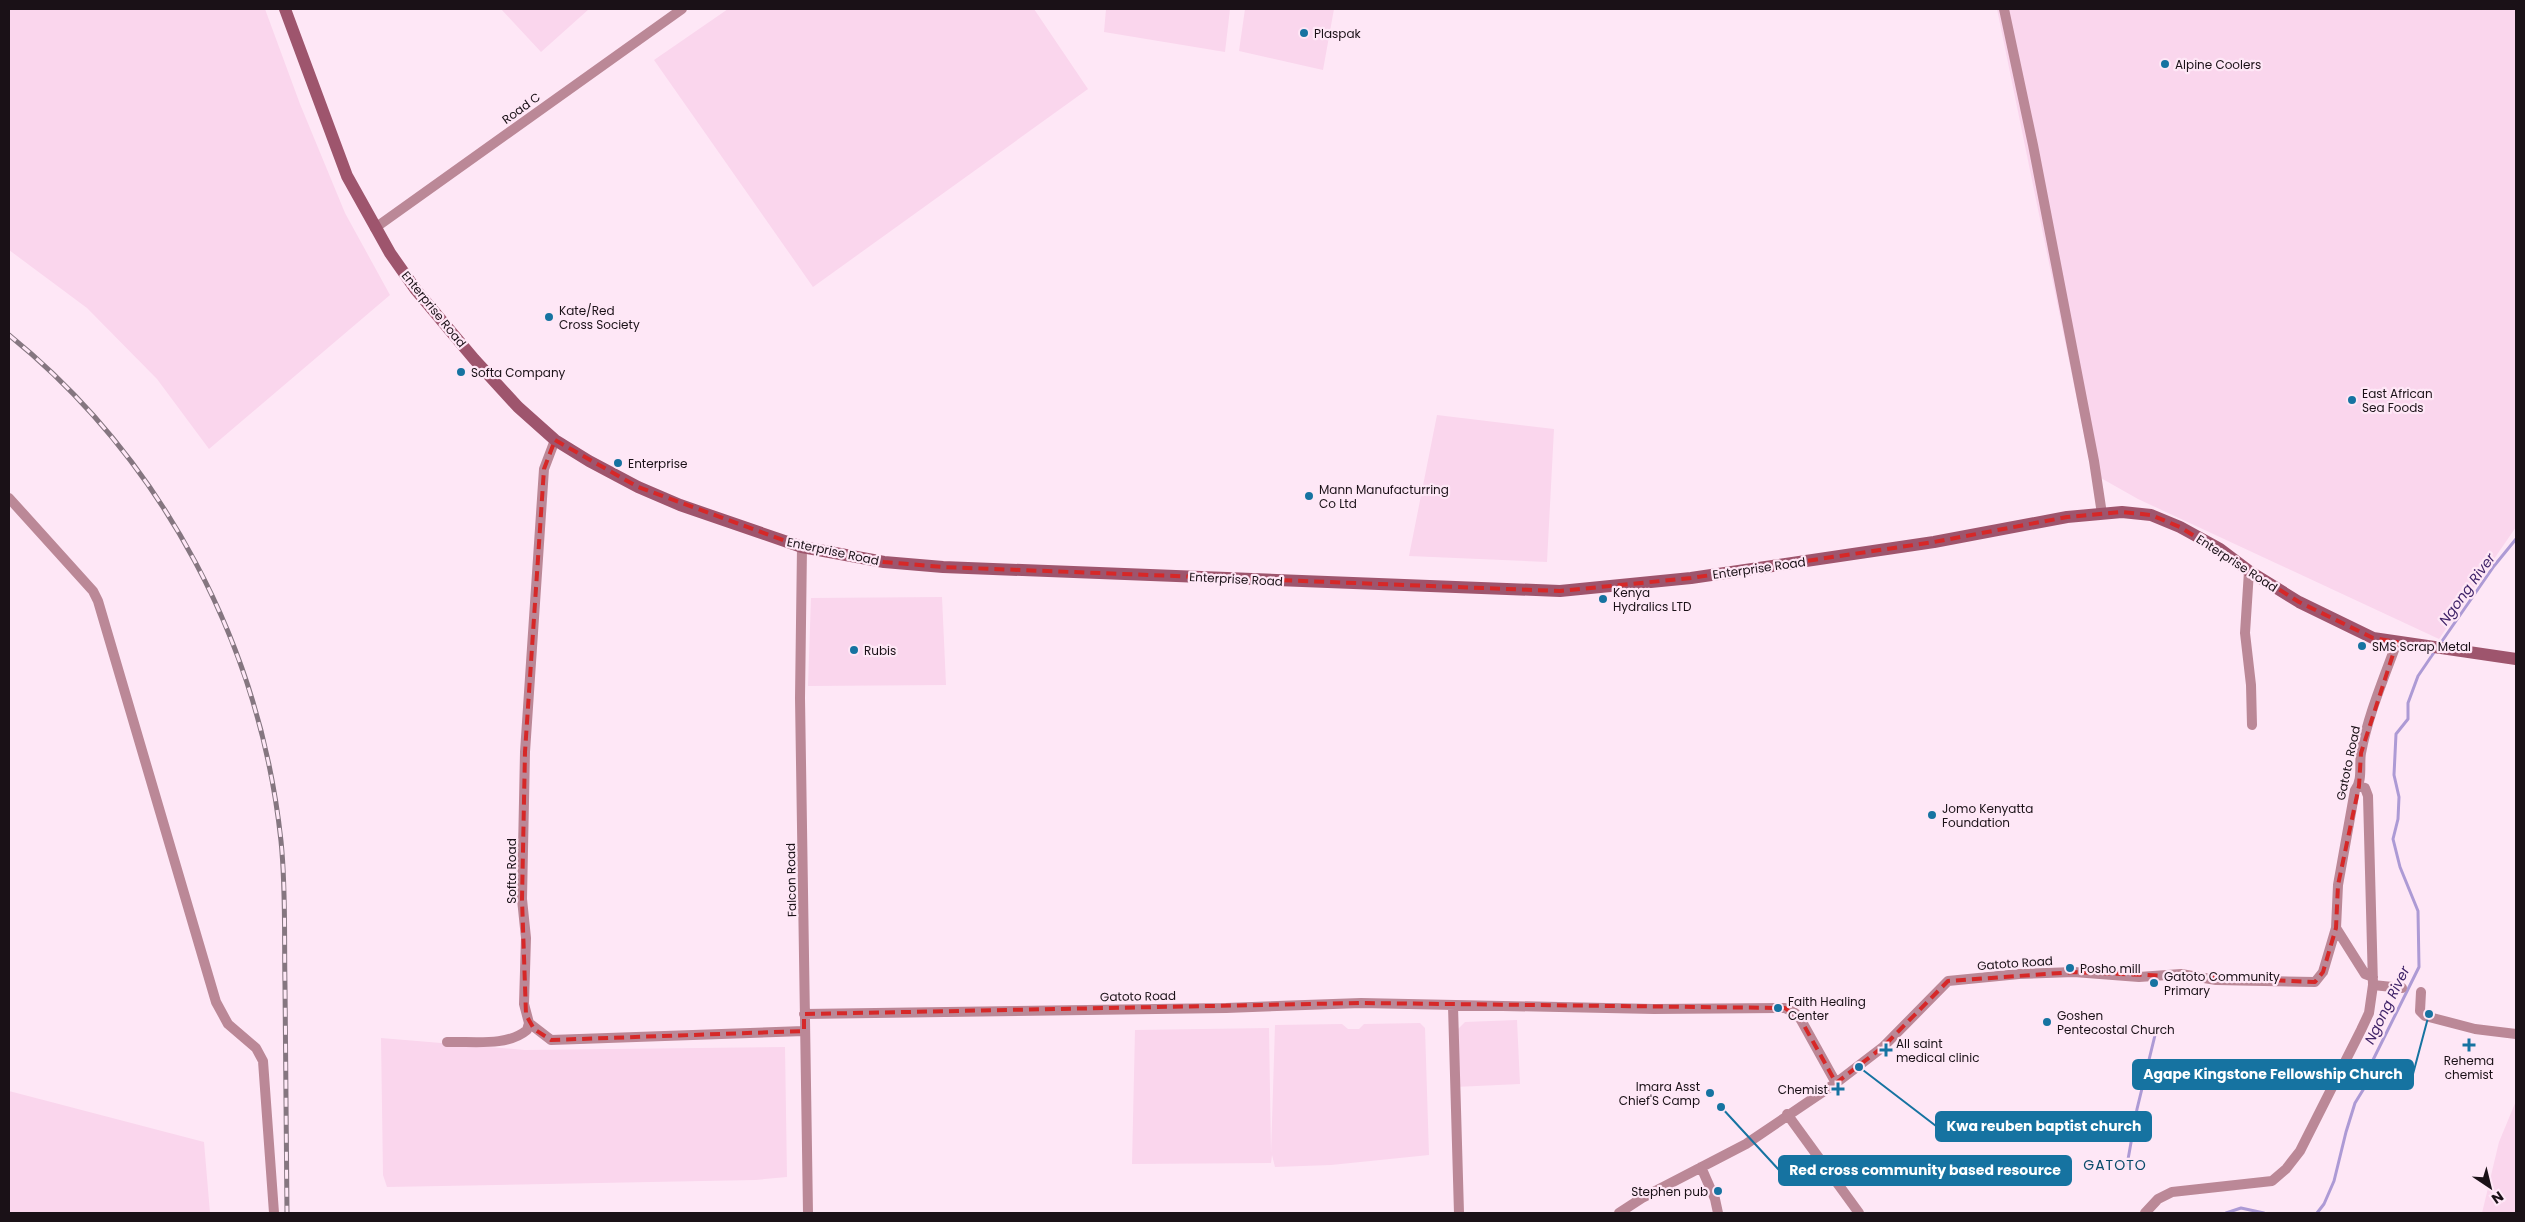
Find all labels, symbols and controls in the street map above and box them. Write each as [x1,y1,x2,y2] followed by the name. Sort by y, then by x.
[1314,25,1362,42] place label: Plaspak
[1298,27,1310,39] marker: Plaspak
[2175,56,2261,73] place label: Alpine Coolers
[2159,58,2171,70] marker: Alpine Coolers
[498,88,544,128] street label: Road C
[398,267,470,351] street label: Enterprise Road
[559,302,640,333] place label: Kate/Red Cross Society
[543,311,555,323] marker: Kate/Red Cross Society
[471,364,566,381] place label: Softa Company
[455,366,467,378] marker: Softa Company
[2362,385,2433,416] place label: East African Sea Foods
[2346,394,2358,406] marker: East African Sea Foods
[628,455,687,472] place label: Enterprise
[612,457,624,469] marker: Enterprise
[1319,481,1449,512] place label: Mann Manufacturring Co Ltd
[1303,490,1315,502] marker: Mann Manufacturring Co Ltd
[2193,530,2281,596] street label: Enterprise Road
[785,533,881,569] street label: Enterprise Road
[2434,548,2500,629] water label: Ngong River
[1711,553,1807,583] street label: Enterprise Road
[1189,568,1283,590] street label: Enterprise Road
[1613,584,1692,615] place label: Kenya Hydralics LTD
[1597,593,1609,605] marker: Kenya Hydralics LTD
[2372,638,2471,655] place label: SMS Scrap Metal
[2356,640,2368,652] marker: SMS Scrap Metal
[864,642,896,659] place label: Rubis
[848,644,860,656] marker: Rubis
[2332,724,2364,802] street label: Gatoto Road
[1942,800,2033,831] place label: Jomo Kenyatta Foundation
[1926,809,1938,821] marker: Jomo Kenyatta Foundation
[503,838,520,904] street label: Softa Road
[782,843,800,917] street label: Falcon Road
[1977,952,2053,974] street label: Gatoto Road
[2080,960,2141,977] place label: Posho mill
[2064,962,2076,974] marker: Posho mill
[2359,962,2415,1047] water label: Ngong River
[2164,968,2280,999] place label: Gatoto Community Primary
[2148,977,2160,989] marker: Gatoto Community Primary
[1100,987,1176,1005] street label: Gatoto Road
[1788,993,1866,1024] place label: Faith Healing Center
[1772,1002,1784,1014] marker: Faith Healing Center
[2057,1007,2175,1038] place label: Goshen Pentecostal Church
[2041,1016,2053,1028] marker: Goshen Pentecostal Church
[1896,1035,1980,1066] place label: All saint medical clinic
[2463,1039,2475,1051] marker: Rehema chemist
[1880,1044,1892,1056] marker: All saint medical clinic
[2444,1052,2494,1083] place label: Rehema chemist
[2133,1060,2413,1089] callout: Agape Kingstone Fellowship Church
[2143,1064,2403,1084] text: Agape Kingstone Fellowship Church
[1619,1078,1700,1109] place label: Imara Asst Chief'S Camp
[1778,1081,1828,1098] place label: Chemist
[1832,1083,1844,1095] marker: Chemist
[1704,1087,1716,1099] marker: Imara Asst Chief'S Camp
[1936,1112,2151,1141] callout: Kwa reuben baptist church
[1947,1116,2141,1136] text: Kwa reuben baptist church
[2083,1155,2147,1175] district label: GATOTO
[1779,1156,2071,1185] callout: Red cross community based resource
[1789,1160,2061,1180] text: Red cross community based resource
[2465,1162,2515,1212] north arrow
[1631,1183,1708,1200] place label: Stephen pub
[1712,1185,1724,1197] marker: Stephen pub
[2487,1186,2508,1209] text: N

